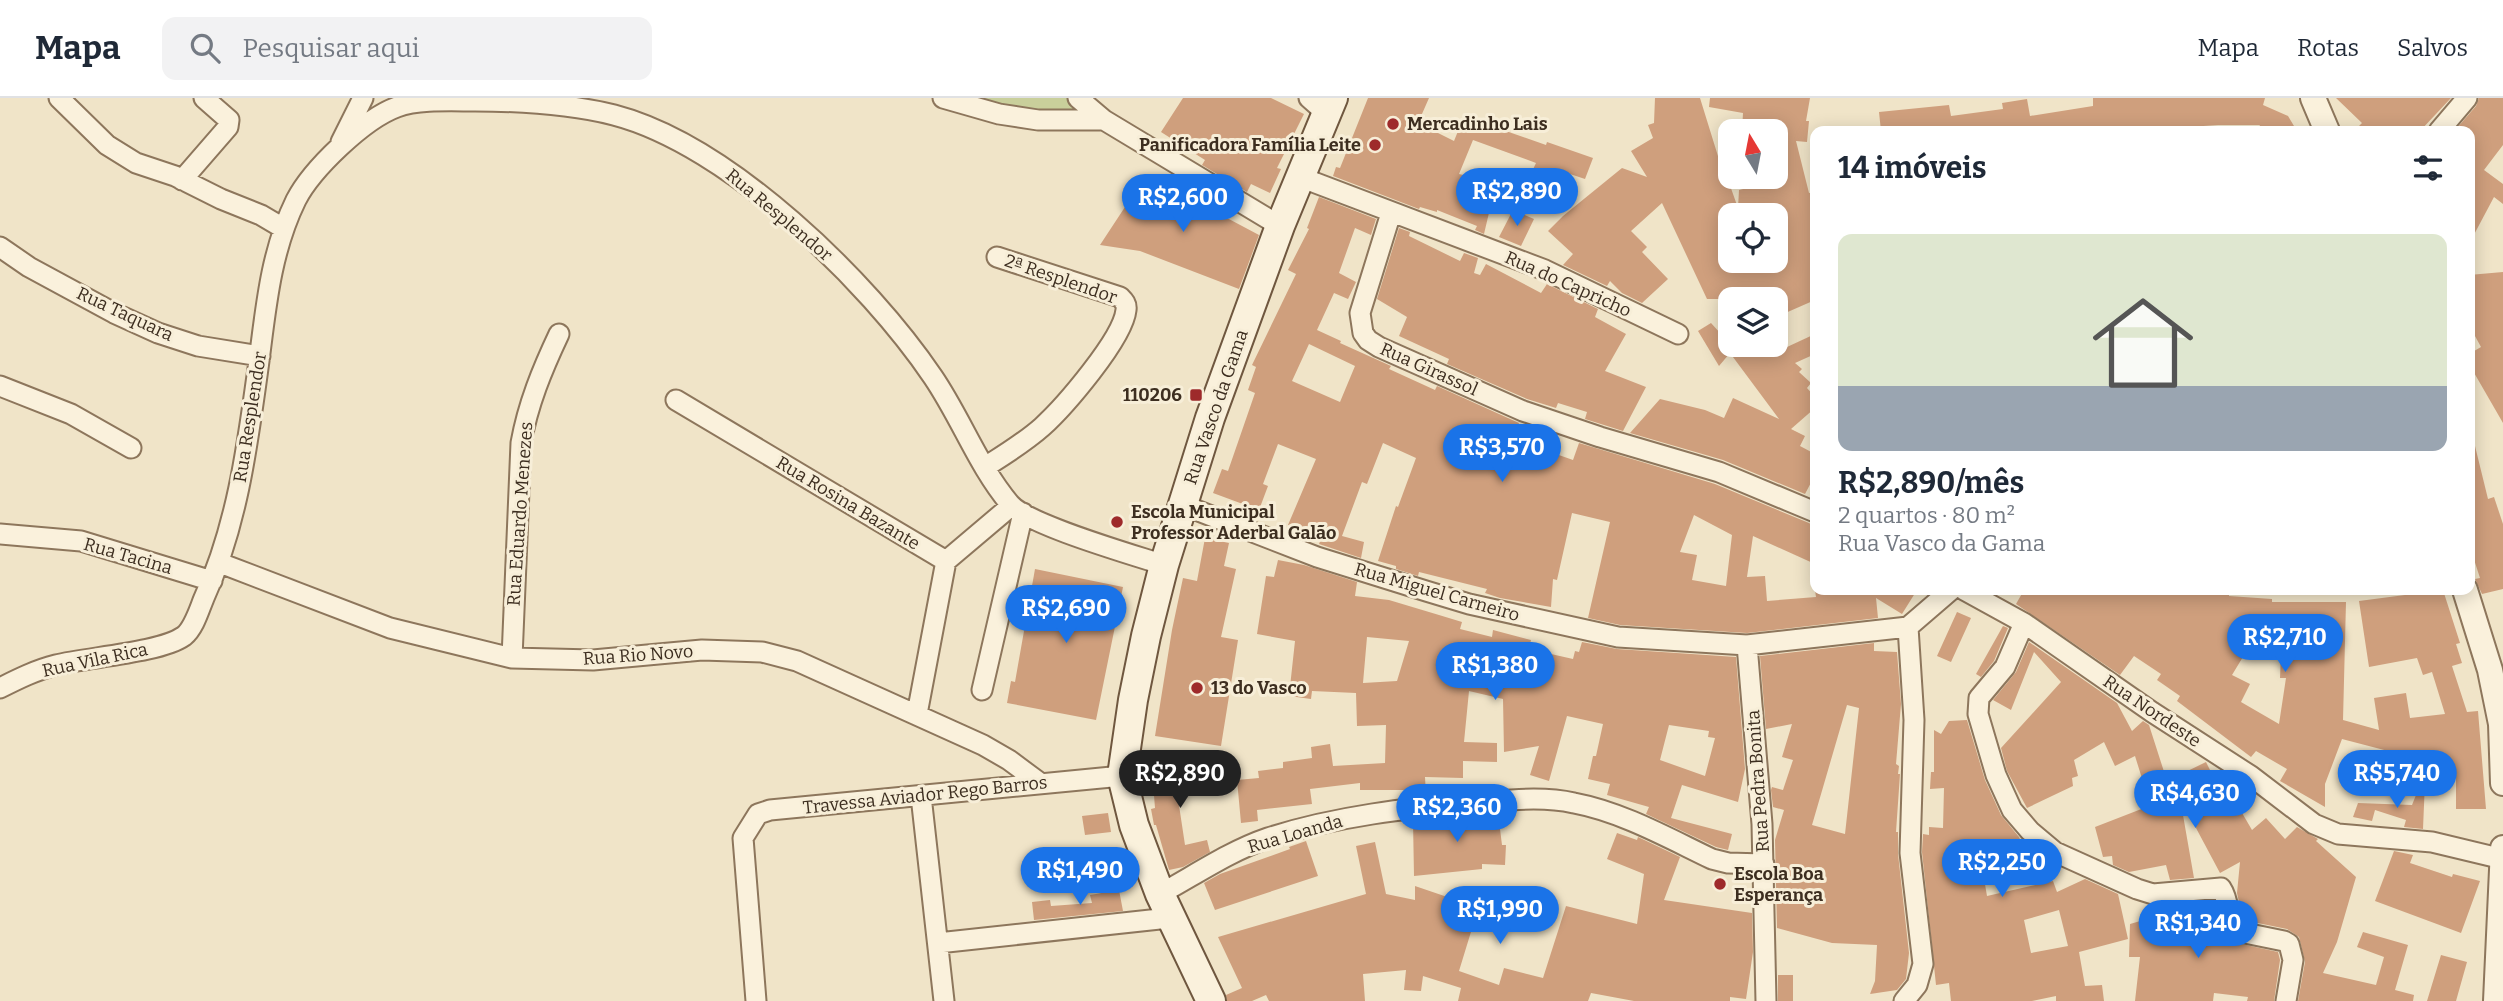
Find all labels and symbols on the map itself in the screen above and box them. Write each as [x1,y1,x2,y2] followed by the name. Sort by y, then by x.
[1407,113,1548,135] place label: Mercadinho Lais
[1385,116,1401,132] marker: Mercadinho Lais
[1718,119,1788,189] north arrow
[1139,134,1361,156] place label: Panificadora Família Leite
[1367,137,1383,153] marker: Panificadora Família Leite
[721,164,837,266] street label: Rua Resplendor
[1452,169,1582,228] pin: R$2,890
[1118,174,1248,234] pin: R$2,600
[1501,246,1635,322] street label: Rua do Capricho
[1002,250,1120,309] street label: 2ª Resplendor
[73,282,177,346] street label: Rua Taquara
[1179,327,1253,487] street label: Rua Vasco da Gama
[1377,338,1481,400] street label: Rua Girassol
[229,350,271,484] street label: Rua Resplendor
[1123,384,1182,406] place label: 110206
[1188,387,1204,403] marker: 110206
[503,421,537,607] street label: Rua Eduardo Menezes
[1437,424,1567,484] pin: R$3,570
[772,451,924,555] street label: Rua Rosina Bazante
[1131,501,1337,544] place label: Escola Municipal Professor Aderbal Galão
[1109,514,1125,530] marker: Escola Municipal Professor Aderbal Galão
[81,533,175,579] street label: Rua Tacina
[1352,558,1522,626] street label: Rua Miguel Carneiro
[1001,586,1131,645] pin: R$2,690
[2220,614,2350,674] pin: R$2,710
[40,638,150,682] street label: Rua Vila Rica
[582,640,694,670] street label: Rua Rio Novo
[1430,642,1560,702] pin: R$1,380
[2099,670,2205,752] street label: Rua Nordeste
[1211,677,1307,699] place label: 13 do Vasco
[1189,680,1205,696] marker: 13 do Vasco
[1742,709,1774,853] street label: Rua Pedra Bonita
[1115,750,1245,810] pin: R$2,890
[2332,750,2462,810] pin: R$5,740
[2130,770,2260,830] pin: R$4,630
[802,771,1048,819] street label: Travessa Aviador Rego Barros
[1392,784,1522,844] pin: R$2,360
[1245,810,1345,858] street label: Rua Loanda
[1937,840,2067,899] pin: R$2,250
[1015,848,1145,907] pin: R$1,490
[1734,863,1824,906] place label: Escola Boa Esperança
[1712,876,1728,892] marker: Escola Boa Esperança
[1435,886,1565,946] pin: R$1,990
[2133,900,2263,960] pin: R$1,340

